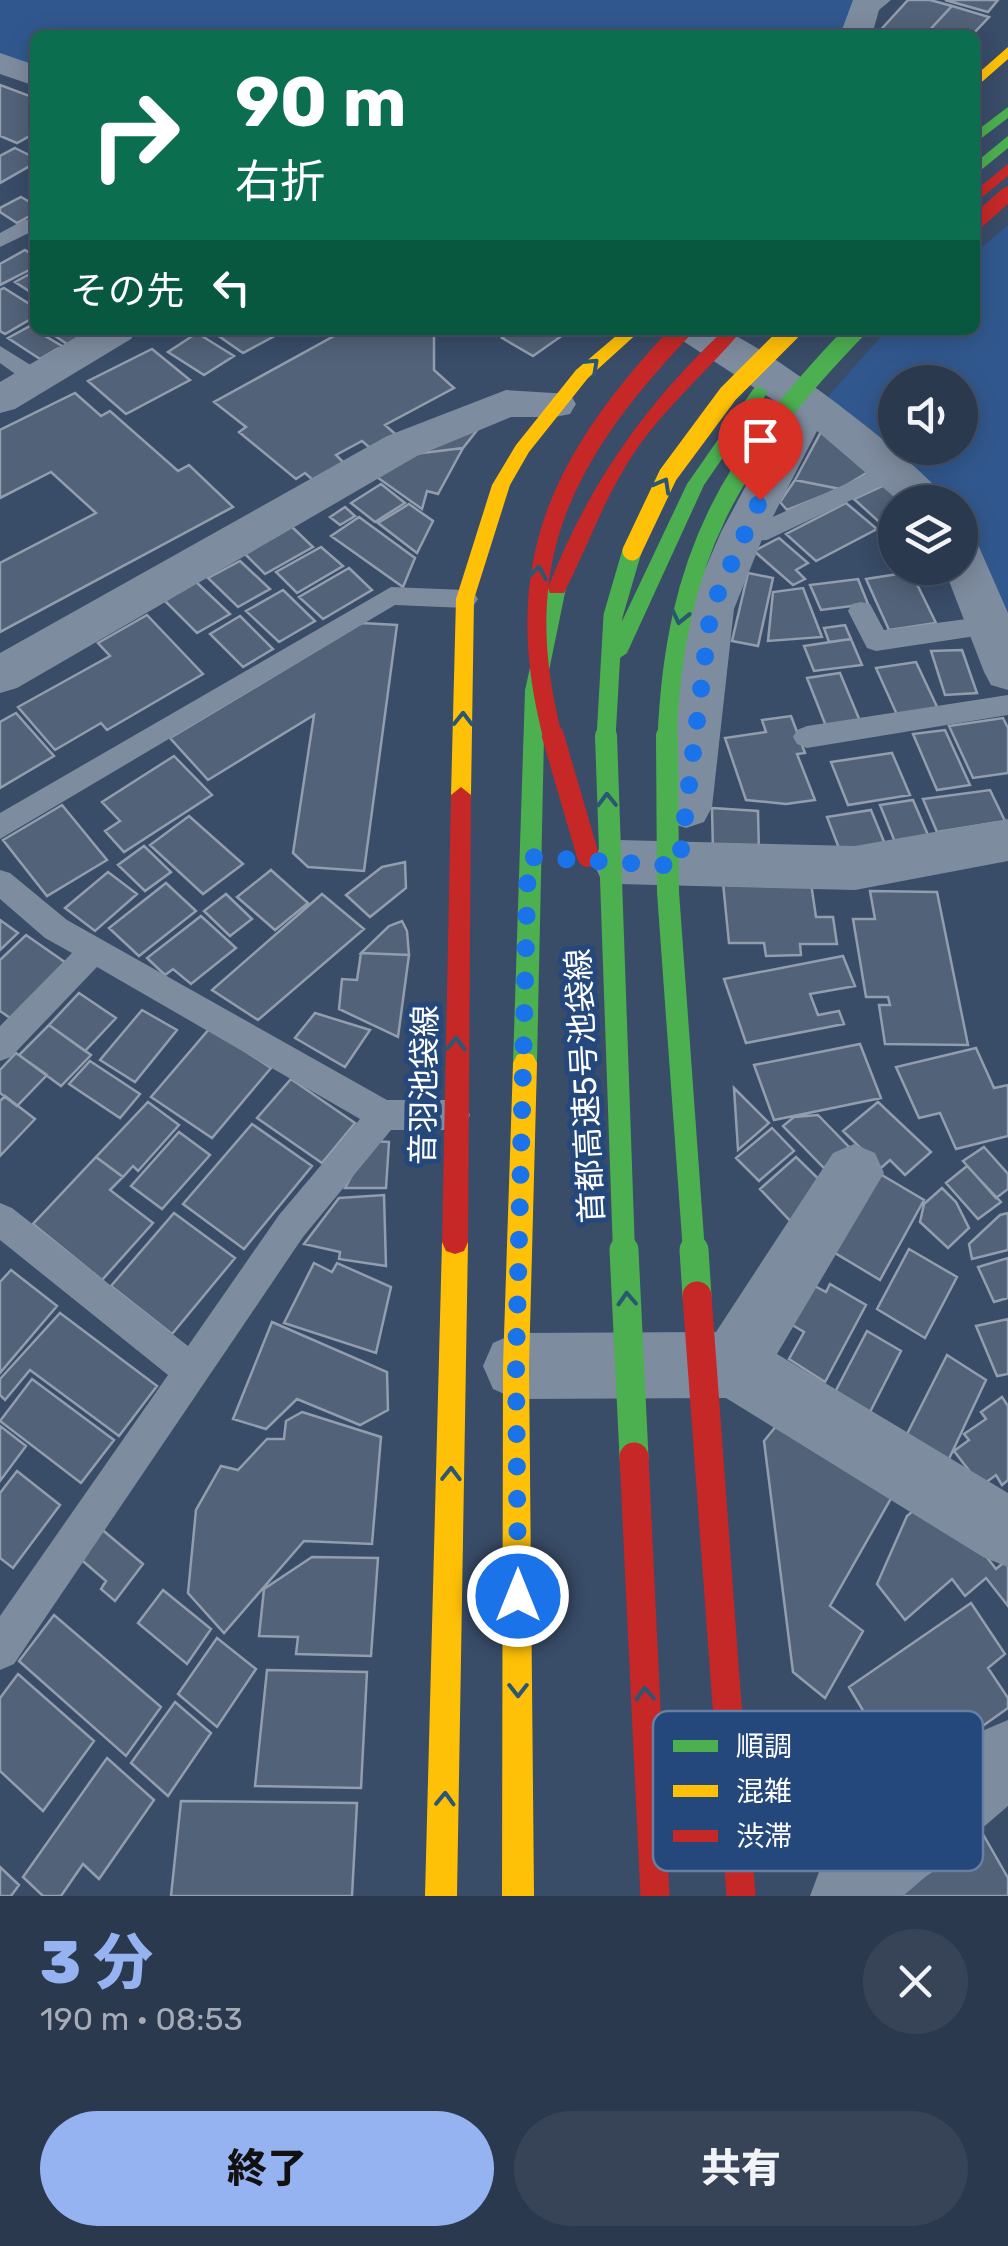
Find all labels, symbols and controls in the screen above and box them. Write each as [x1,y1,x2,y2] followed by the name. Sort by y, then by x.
[235,61,407,144] text: 90 m
[70,70,200,200] icon: right
[235,155,325,208] text: 右折
[204,260,259,315] icon: left
[70,268,184,314] text: その先
[581,359,599,377] one-way arrow
[878,365,978,585] map controls
[878,365,978,465] button: sound
[718,398,803,501] pin
[733,413,788,468] icon: arrive
[651,478,670,496] one-way arrow
[878,485,978,585] button: layers
[527,565,548,581] one-way arrow
[671,608,692,625] one-way arrow
[453,710,474,726] one-way arrow
[597,791,618,807] one-way arrow
[559,948,611,1224] street label: 首都高速5号池袋線
[404,1005,444,1165] street label: 音羽池袋線
[446,1035,467,1051] one-way arrow
[617,1291,638,1307] one-way arrow
[440,1465,462,1480] one-way arrow
[466,1544,570,1648] position arrow
[507,1682,529,1698] one-way arrow
[635,1685,656,1701] one-way arrow
[653,1711,983,1871] legend
[736,1730,792,1763] text: 順調
[736,1775,792,1808] text: 混雑
[434,1790,455,1806] one-way arrow
[736,1820,792,1853] text: 渋滞
[40,1927,153,1998] text: 3 分
[863,1929,968,2034] button: close
[40,2000,243,2038] text: 190 m · 08:53
[40,2111,494,2226] button: 終了
[514,2111,968,2226] button: 共有

